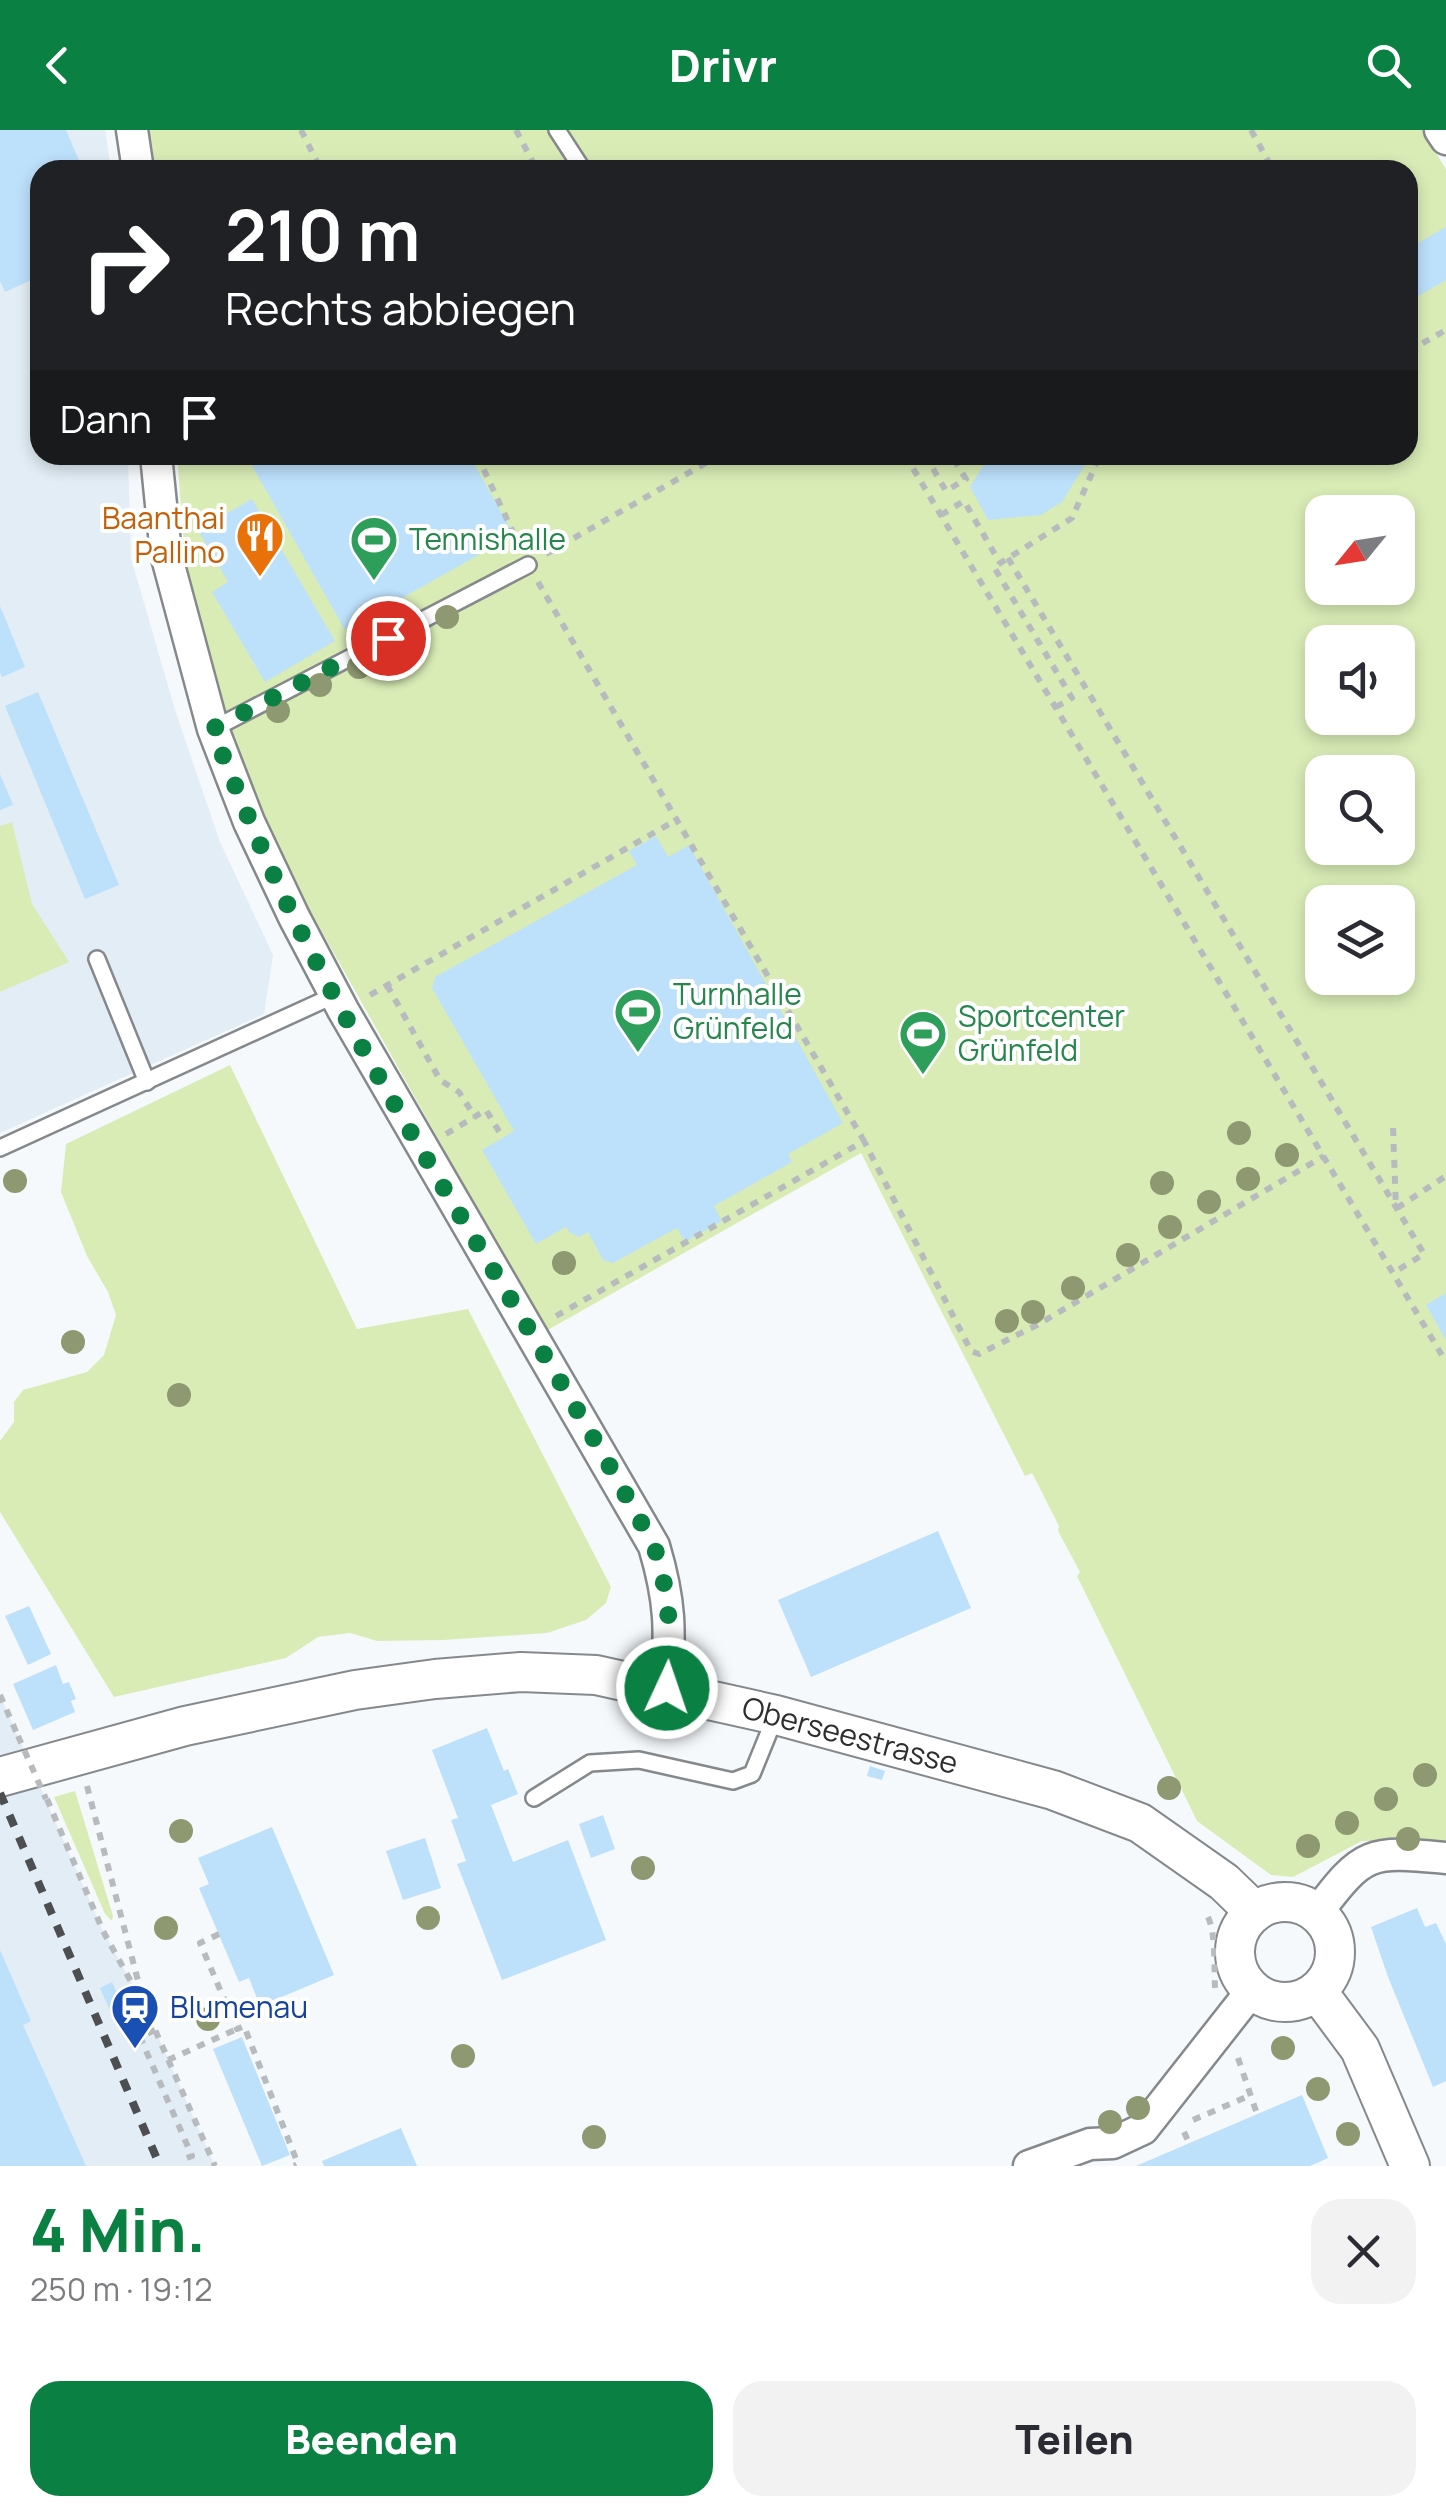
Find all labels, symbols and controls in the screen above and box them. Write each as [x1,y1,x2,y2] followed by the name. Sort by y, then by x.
[669,34,777,96] text: Drivr
[30,38,85,93] icon: back
[1361,38,1416,93] icon: search
[225,186,420,282] text: 210 m
[60,200,190,330] icon: right
[225,277,576,339] text: Rechts abbiegen
[172,390,227,445] icon: arrive
[60,392,152,444] text: Dann
[1305,495,1415,605] north arrow
[1305,495,1415,995] map controls
[102,497,225,572] place label: Baanthai Pallino
[234,510,286,578] restaurant icon: Baanthai Pallino
[348,514,400,582] sports icon: Tennishalle
[409,518,566,559] place label: Tennishalle
[346,596,431,681] pin
[361,611,416,666] icon: arrive
[1305,625,1415,735] button: sound
[1305,755,1415,865] button: search
[1305,885,1415,995] button: layers
[673,973,802,1048] place label: Turnhalle Grünfeld
[612,986,664,1054] sports icon: Turnhalle Grünfeld
[958,995,1125,1070] place label: Sportcenter Grünfeld
[897,1008,949,1076] sports icon: Sportcenter Grünfeld
[615,1636,719,1740] position arrow
[738,1686,963,1783] street label: Oberseestrasse
[109,1982,161,2050] station icon: Blumenau
[170,1986,308,2027] place label: Blumenau
[30,2188,206,2270] text: 4 Min.
[1311,2199,1416,2304] button: close
[30,2267,212,2311] text: 250 m · 19:12
[30,2381,713,2496] button: Beenden
[733,2381,1416,2496] button: Teilen

